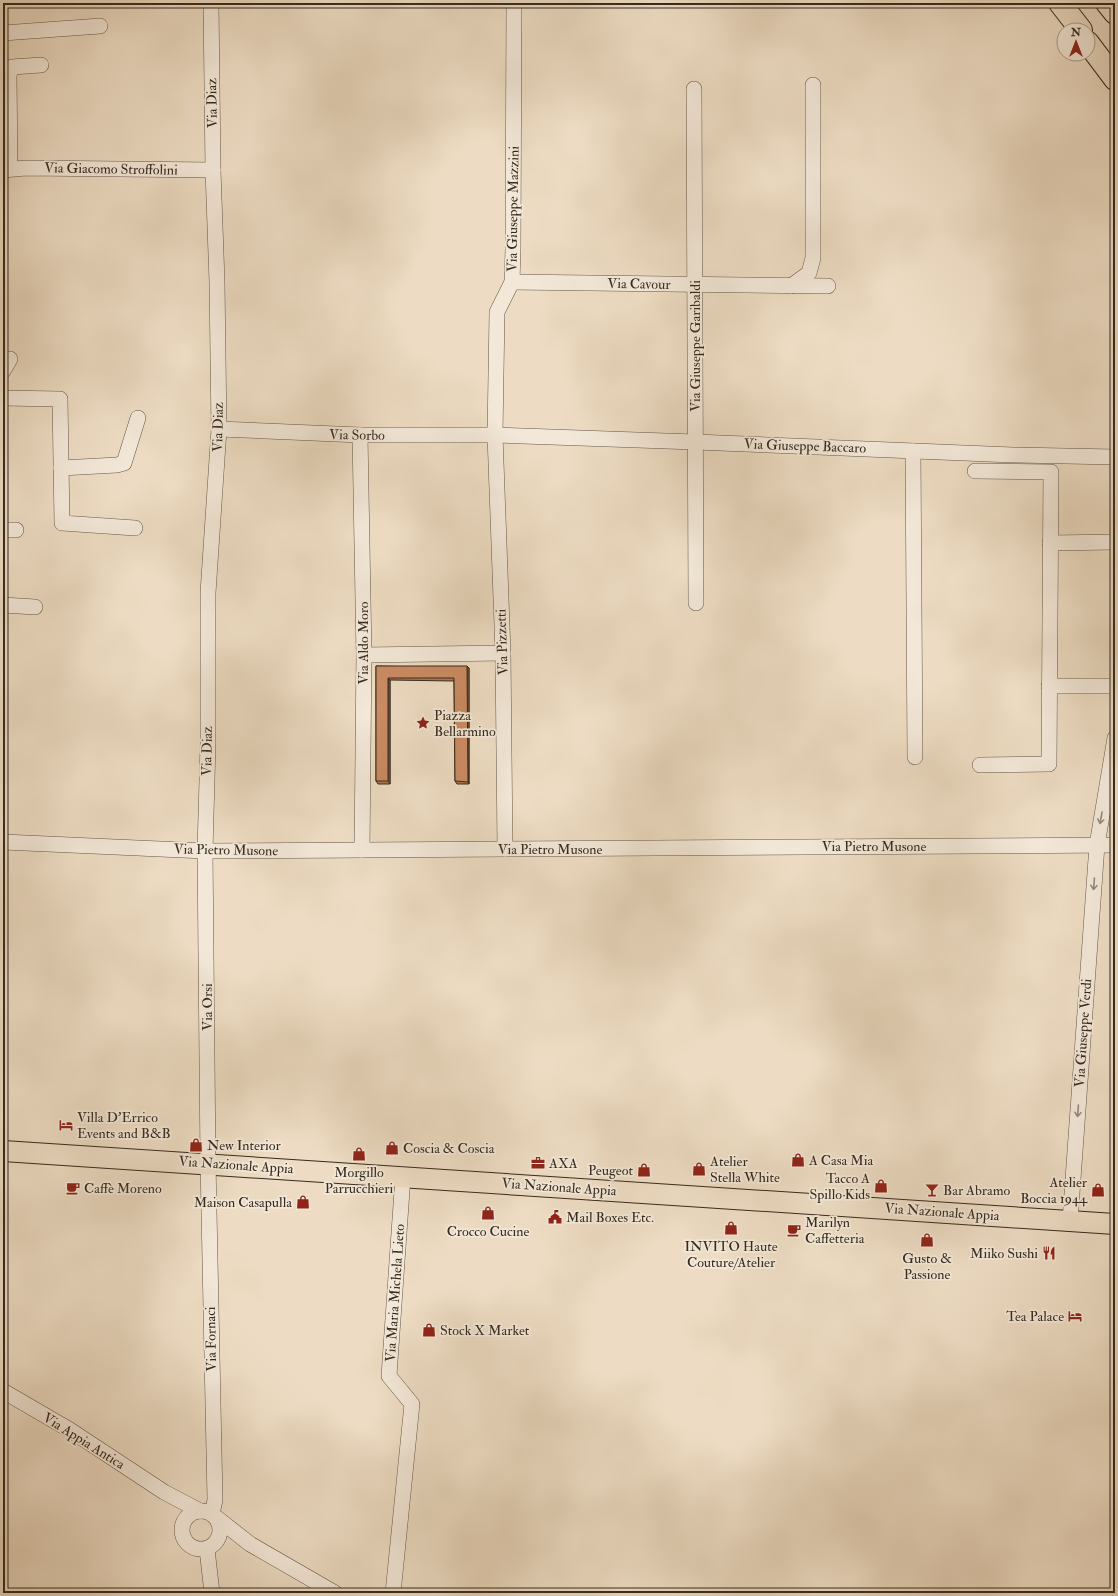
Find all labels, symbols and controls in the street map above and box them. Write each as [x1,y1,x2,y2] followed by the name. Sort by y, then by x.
[1056,22,1096,62] north arrow
[1070,26,1082,39] text: N
[203,78,221,128] street label: Via Diaz
[503,146,524,272] street label: Via Giuseppe Mazzini
[44,159,178,179] street label: Via Giacomo Stroffolini
[607,275,671,293] street label: Via Cavour
[687,280,705,412] street label: Via Giuseppe Garibaldi
[209,402,227,452] street label: Via Diaz
[329,426,385,444] street label: Via Sorbo
[744,435,867,458] street label: Via Giuseppe Baccaro
[355,601,372,685] street label: Via Aldo Moro
[492,608,512,675] street label: Via Pizzetti
[434,707,496,740] place label: Piazza Bellarmino
[415,715,431,731] place icon: Piazza Bellarmino
[198,726,216,776] street label: Via Diaz
[1097,811,1105,824] one-way arrow
[822,838,926,855] street label: Via Pietro Musone
[174,841,279,859] street label: Via Pietro Musone
[498,841,602,858] street label: Via Pietro Musone
[1091,877,1098,890] one-way arrow
[1071,978,1096,1088] street label: Via Giuseppe Verdi
[199,983,216,1031] street label: Via Orsi
[1074,1104,1081,1117] one-way arrow
[77,1109,171,1142] place label: Villa D'Errico Events and B&B
[58,1117,74,1133] hotel icon: Villa D'Errico Events and B&B
[188,1137,204,1153] shop icon: New Interior
[207,1137,281,1154] place label: New Interior
[384,1140,400,1156] shop icon: Coscia & Coscia
[403,1140,495,1157] place label: Coscia & Coscia
[351,1146,367,1162] shop icon: Morgillo Parrucchieri
[790,1152,806,1168] shop icon: A Casa Mia
[808,1152,874,1169] place label: A Casa Mia
[178,1153,294,1179] street label: Via Nazionale Appia
[709,1153,780,1186] place label: Atelier Stella White
[530,1155,546,1171] office icon: AXA
[548,1155,578,1172] place label: AXA
[691,1161,707,1177] shop icon: Atelier Stella White
[588,1162,633,1179] place label: Peugeot
[636,1162,652,1178] shop icon: Peugeot
[325,1164,393,1197] place label: Morgillo Parrucchieri
[810,1170,870,1204] place label: Tacco A Spillo Kids
[1020,1174,1088,1207] place label: Atelier Boccia 1944
[501,1175,617,1201] street label: Via Nazionale Appia
[873,1178,889,1194] shop icon: Tacco A Spillo Kids
[65,1180,81,1196] cafe icon: Caffè Moreno
[84,1180,162,1197] place label: Caffè Moreno
[924,1182,940,1198] bar icon: Bar Abramo
[943,1182,1011,1199] place label: Bar Abramo
[1090,1182,1106,1198] shop icon: Atelier Boccia 1944
[194,1194,292,1212] place label: Maison Casapulla
[295,1194,311,1210] shop icon: Maison Casapulla
[884,1200,1000,1226] street label: Via Nazionale Appia
[480,1205,496,1221] shop icon: Crocco Cucine
[547,1209,563,1225] public building icon: Mail Boxes Etc.
[566,1209,654,1226] place label: Mail Boxes Etc.
[805,1214,865,1247] place label: Marilyn Caffetteria
[723,1220,739,1236] shop icon: INVITO Haute Couture/Atelier
[786,1222,802,1238] cafe icon: Marilyn Caffetteria
[382,1223,408,1363] street label: Via Maria Michela Lieto
[447,1223,530,1240] place label: Crocco Cucine
[919,1232,935,1248] shop icon: Gusto & Passione
[684,1238,778,1271] place label: INVITO Haute Couture/Atelier
[970,1245,1038,1262] place label: Miiko Sushi
[1041,1245,1057,1261] restaurant icon: Miiko Sushi
[902,1250,952,1283] place label: Gusto & Passione
[202,1306,220,1372] street label: Via Fornaci
[1006,1308,1064,1325] place label: Tea Palace
[1067,1308,1083,1324] hotel icon: Tea Palace
[421,1322,437,1338] shop icon: Stock X Market
[440,1322,530,1339] place label: Stock X Market
[39,1409,128,1474] street label: Via Appia Antica

